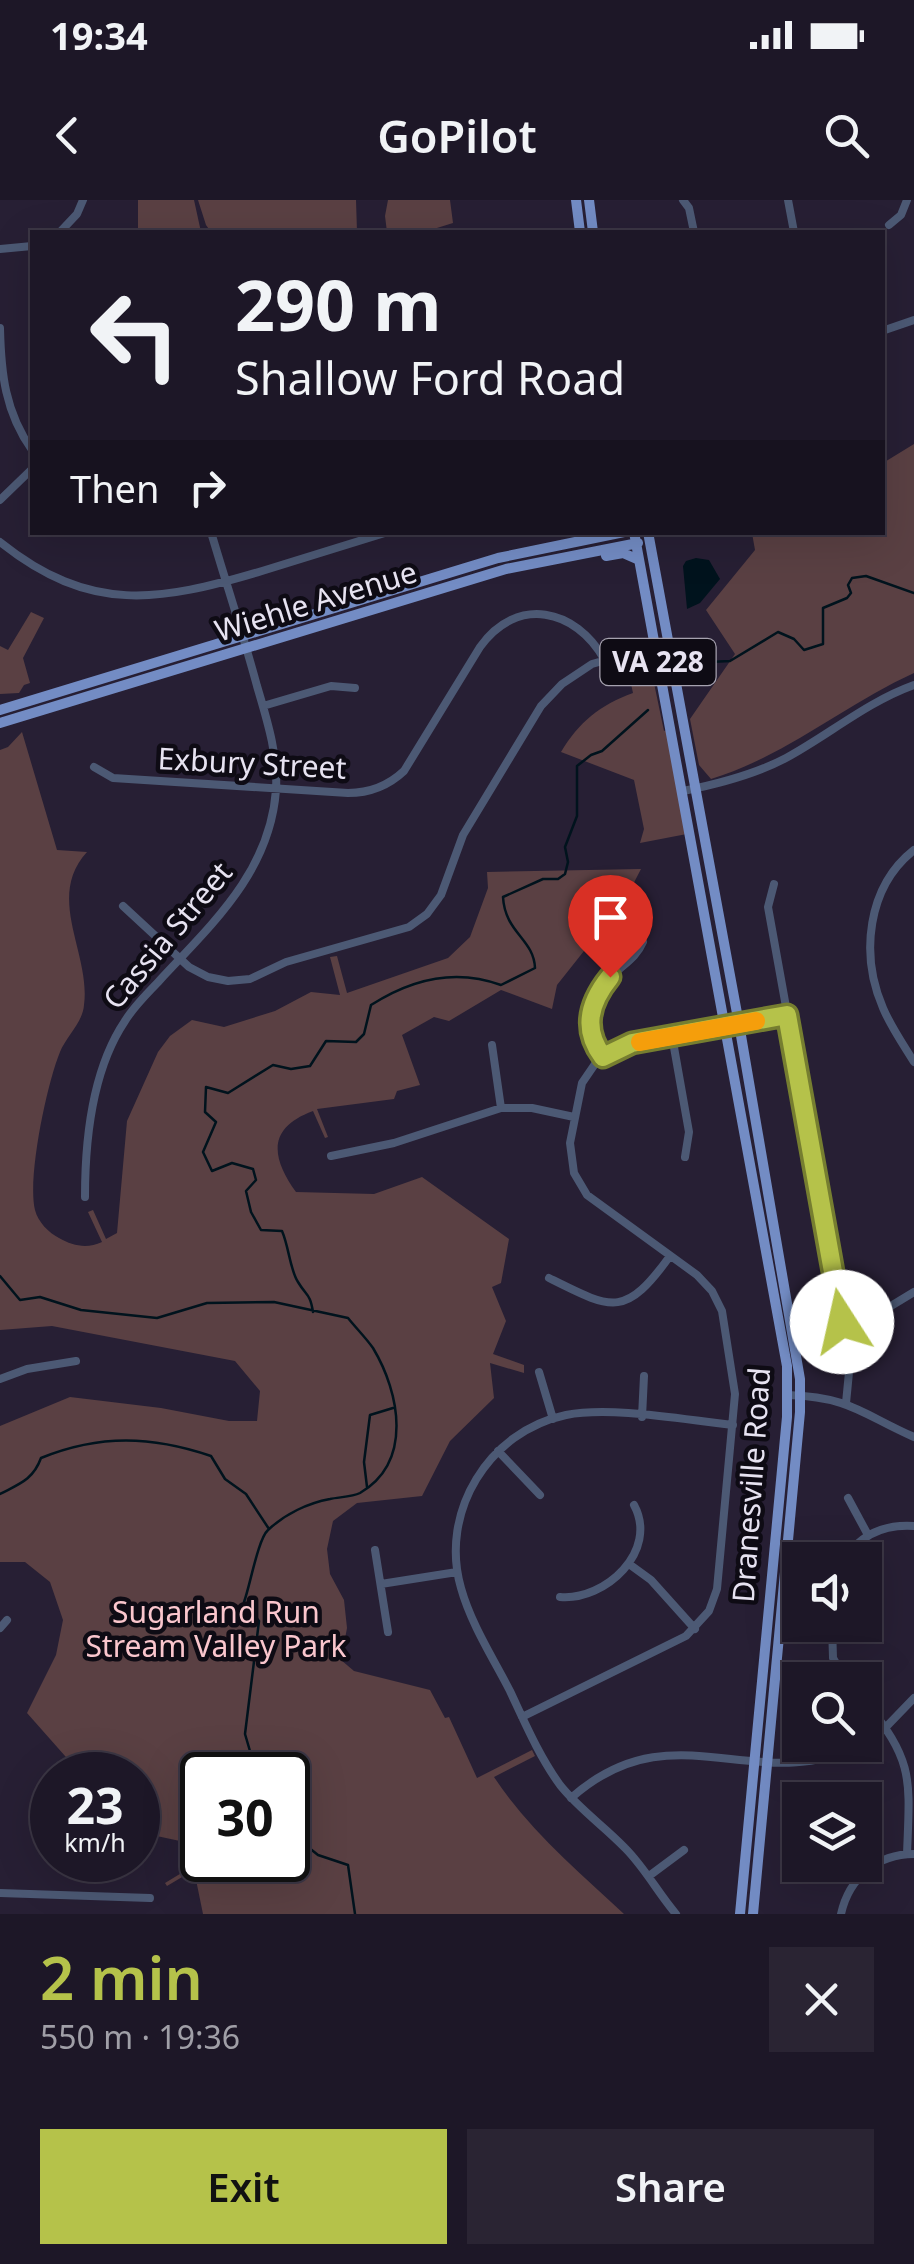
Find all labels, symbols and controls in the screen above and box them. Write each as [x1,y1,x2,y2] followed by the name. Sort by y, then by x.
[50,9,148,61] text: 19:34
[377,105,537,166] text: GoPilot
[40,108,95,163] icon: back
[819,108,874,163] icon: search
[235,256,442,352] text: 290 m
[70,270,200,400] icon: left
[235,347,625,408] text: Shallow Ford Road
[180,460,235,515] icon: right
[70,462,160,514] text: Then
[210,550,421,651] street label: Wiehle Avenue
[600,639,716,685] road number: VA 228
[157,737,348,788] street label: Exbury Street
[93,853,241,1017] street label: Cassia Street
[568,875,653,978] pin
[583,890,638,945] icon: arrive
[790,1270,894,1374] position arrow
[722,1366,779,1604] street label: Dranesville Road
[782,1542,882,1882] map controls
[782,1542,882,1642] button: sound
[85,1591,347,1666] park label: Sugarland Run Stream Valley Park
[782,1662,882,1762] button: search
[180,1752,310,1882] speed limit sign: 30
[66,1771,124,1839] text: 23
[782,1782,882,1882] button: layers
[64,1825,126,1859] text: km/h
[40,1936,203,2018] text: 2 min
[769,1947,874,2052] button: close
[40,2015,240,2058] text: 550 m · 19:36
[40,2129,447,2244] button: Exit
[467,2129,874,2244] button: Share

